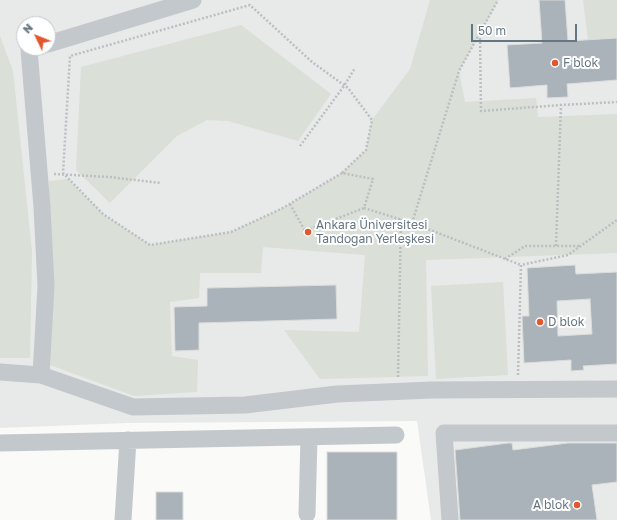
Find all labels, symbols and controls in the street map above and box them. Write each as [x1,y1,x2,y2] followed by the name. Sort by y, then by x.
[16,16,56,56] north arrow
[473,16,579,42] scale bar
[20,21,35,36] text: N
[478,23,506,38] text: 50 m
[563,56,598,70] place label: F blok
[550,58,560,68] marker: F blok
[316,218,434,246] place label: Ankara Üniversitesi Tandoğan Yerleşkesi
[303,227,313,237] marker: Ankara Üniversitesi Tandoğan Yerleşkesi
[548,315,584,329] place label: D blok
[535,317,545,327] marker: D blok
[533,498,569,512] place label: A blok
[572,500,582,510] marker: A blok

